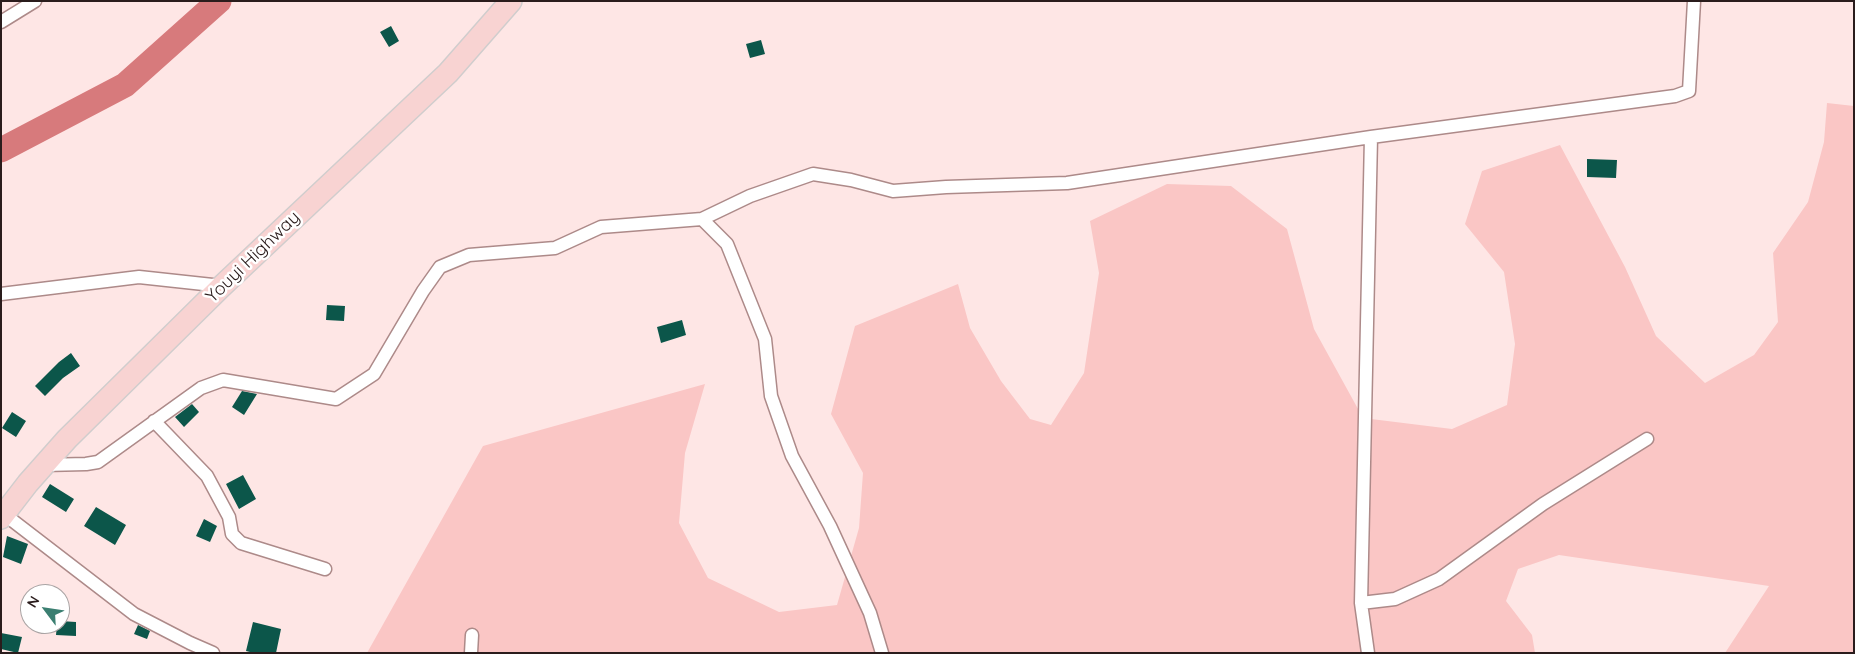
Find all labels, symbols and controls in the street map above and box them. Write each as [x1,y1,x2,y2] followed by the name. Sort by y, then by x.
[201,207,305,307] street label: Youyi Highway
[20,584,70,634] north arrow
[23,593,43,611] text: N

